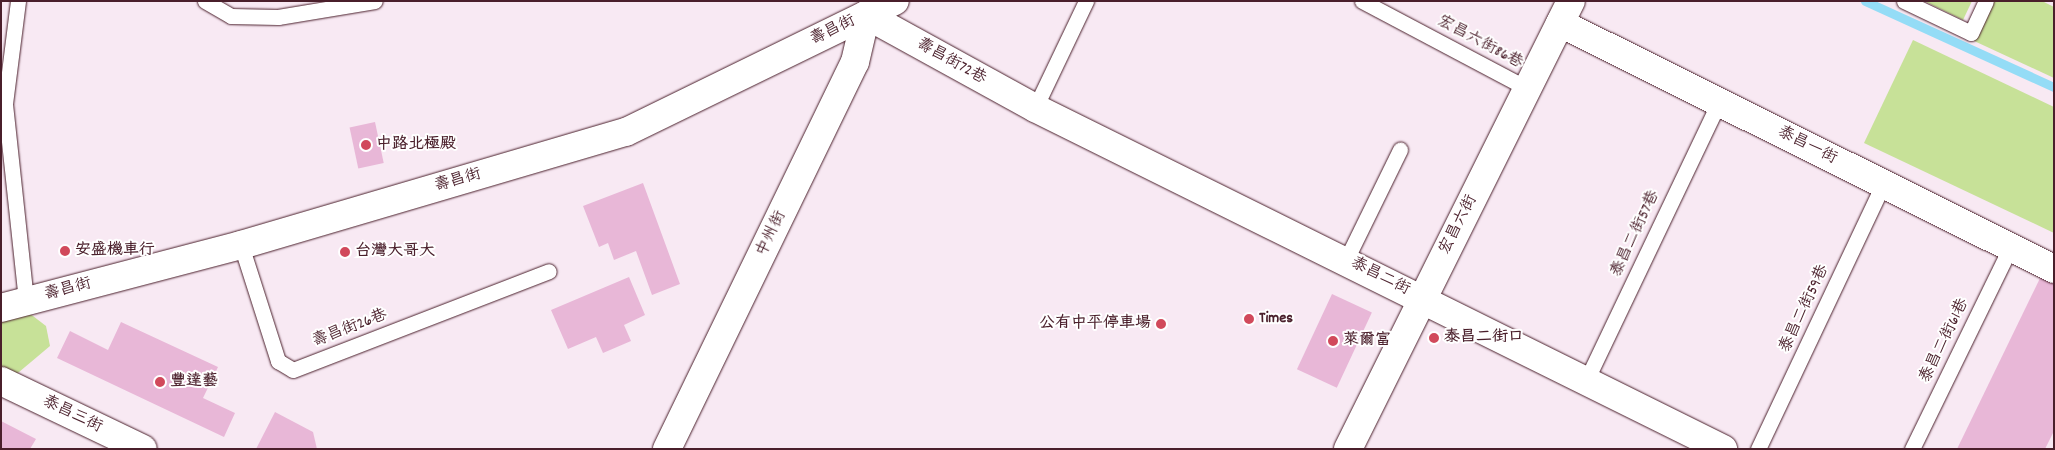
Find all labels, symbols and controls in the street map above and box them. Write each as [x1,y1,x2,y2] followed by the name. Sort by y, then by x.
[807,12,859,50] street label: 壽昌街
[1434,12,1526,74] street label: 宏昌六街86巷
[913,35,989,89] street label: 壽昌街72巷
[1774,123,1840,169] street label: 泰昌一街
[376,135,456,155] place label: 中路北極殿
[360,139,372,151] marker: 中路北極殿
[432,165,484,197] street label: 壽昌街
[1608,188,1664,280] street label: 泰昌二街57巷
[1436,192,1482,258] street label: 宏昌六街
[753,208,791,260] street label: 中州街
[75,241,155,261] place label: 安盛機車行
[355,242,435,262] place label: 台灣大哥大
[59,245,71,257] marker: 安盛機車行
[339,246,351,258] marker: 台灣大哥大
[1347,254,1413,300] street label: 泰昌二街
[1776,262,1834,356] street label: 泰昌二街59巷
[42,275,94,305] street label: 壽昌街
[1916,296,1974,386] street label: 泰昌二街61巷
[310,306,390,352] street label: 壽昌街26巷
[1259,309,1293,329] place label: Times
[1243,313,1255,325] marker: Times
[1039,314,1151,334] place label: 公有中平停車場
[1155,318,1167,330] marker: 公有中平停車場
[1444,328,1524,348] place label: 泰昌二街口
[1343,331,1391,351] place label: 萊爾富
[1428,332,1440,344] marker: 泰昌二街口
[1327,335,1339,347] marker: 萊爾富
[170,372,218,392] place label: 豐達藝
[154,376,166,388] marker: 豐達藝
[39,392,105,438] street label: 泰昌三街

